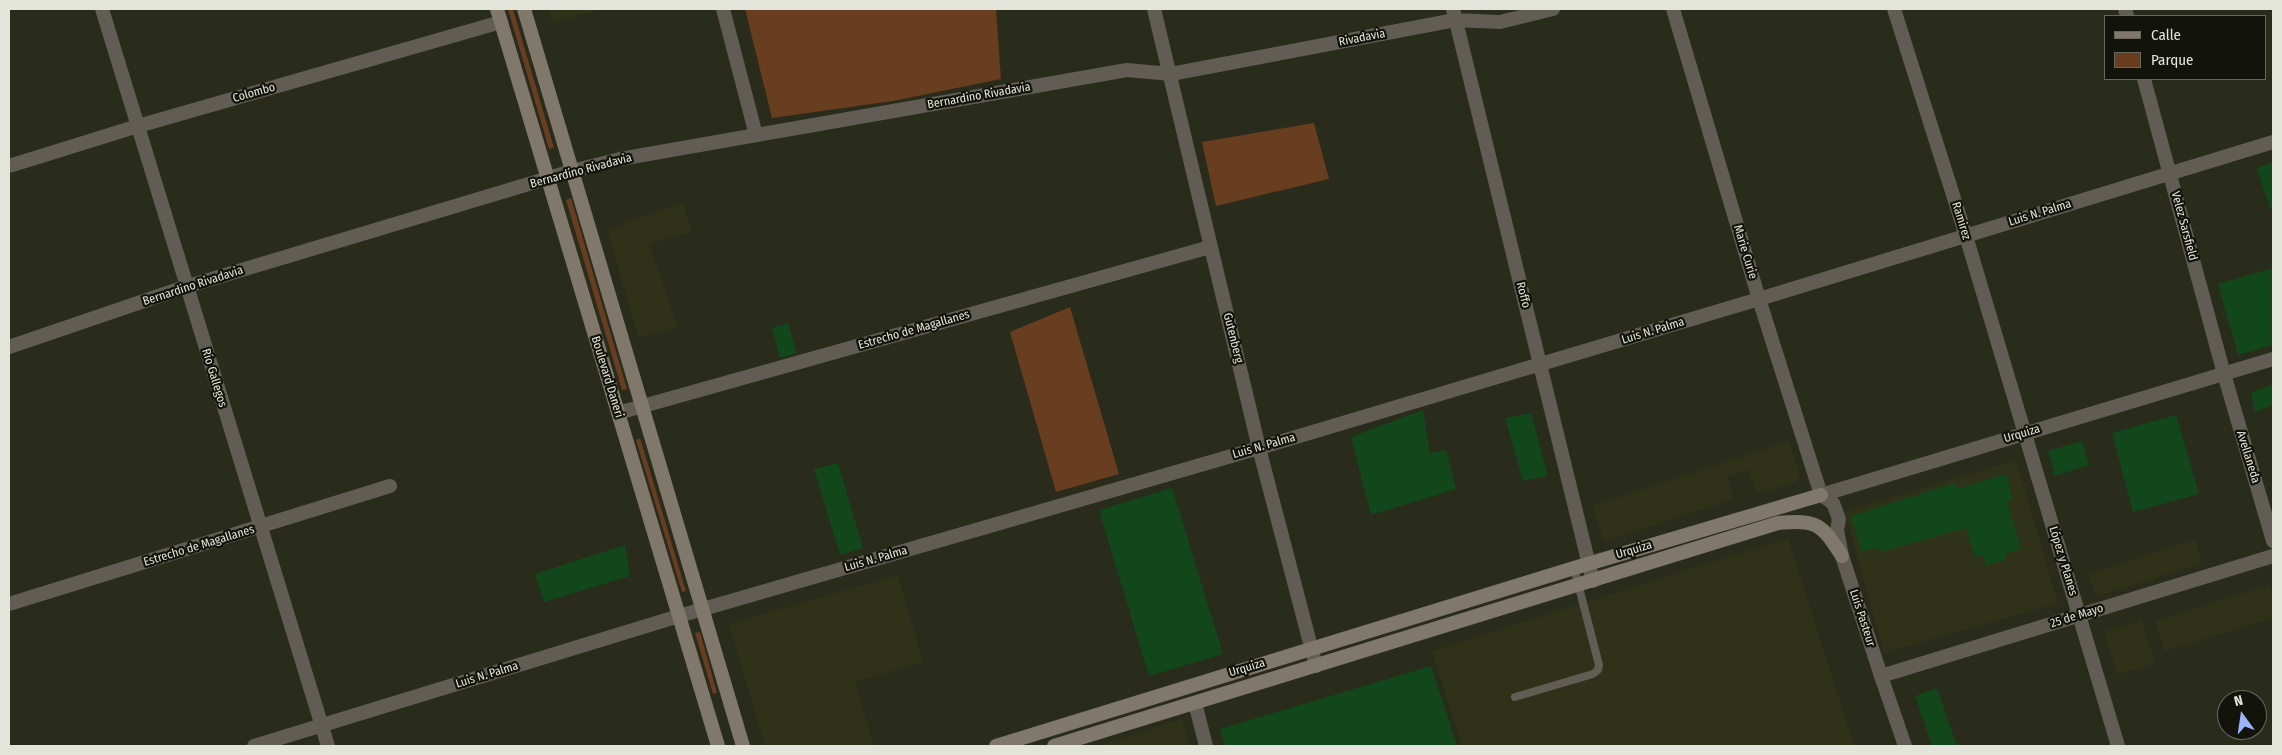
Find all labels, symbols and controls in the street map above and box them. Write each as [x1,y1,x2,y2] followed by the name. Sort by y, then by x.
[2104,15,2267,80] legend
[1338,26,1386,50] street label: Rivadavia
[2151,26,2181,44] text: Calle
[2151,51,2194,69] text: Parque
[231,80,277,106] street label: Colombo
[926,80,1032,112] street label: Bernardino Rivadavia
[529,151,633,191] street label: Bernardino Rivadavia
[2168,190,2200,262] street label: Velez Sarsfield
[2007,197,2073,229] street label: Luis N. Palma
[1948,200,1974,242] street label: Ramirez
[1730,223,1760,281] street label: Marie Curie
[141,263,245,309] street label: Bernardino Rivadavia
[1513,281,1533,309] street label: Roffo
[857,307,971,353] street label: Estrecho de Magallanes
[1220,311,1246,365] street label: Gutenberg
[1620,315,1686,347] street label: Luis N. Palma
[588,334,626,420] street label: Boulevard Daneri
[198,347,230,409] street label: Río Gallegos
[2002,422,2042,446] street label: Urquiza
[2233,429,2263,485] street label: Avellaneda
[1231,430,1297,462] street label: Luis N. Palma
[142,522,256,570] street label: Estrecho de Magallanes
[2046,525,2080,597] street label: López y Planes
[1614,538,1654,562] street label: Urquiza
[843,543,909,575] street label: Luis N. Palma
[1846,588,1878,648] street label: Luis Pasteur
[2049,601,2105,631] street label: 25 de Mayo
[1227,656,1267,680] street label: Urquiza
[454,659,520,691] street label: Luis N. Palma
[2217,690,2267,740] north arrow
[2232,692,2245,710] text: N

